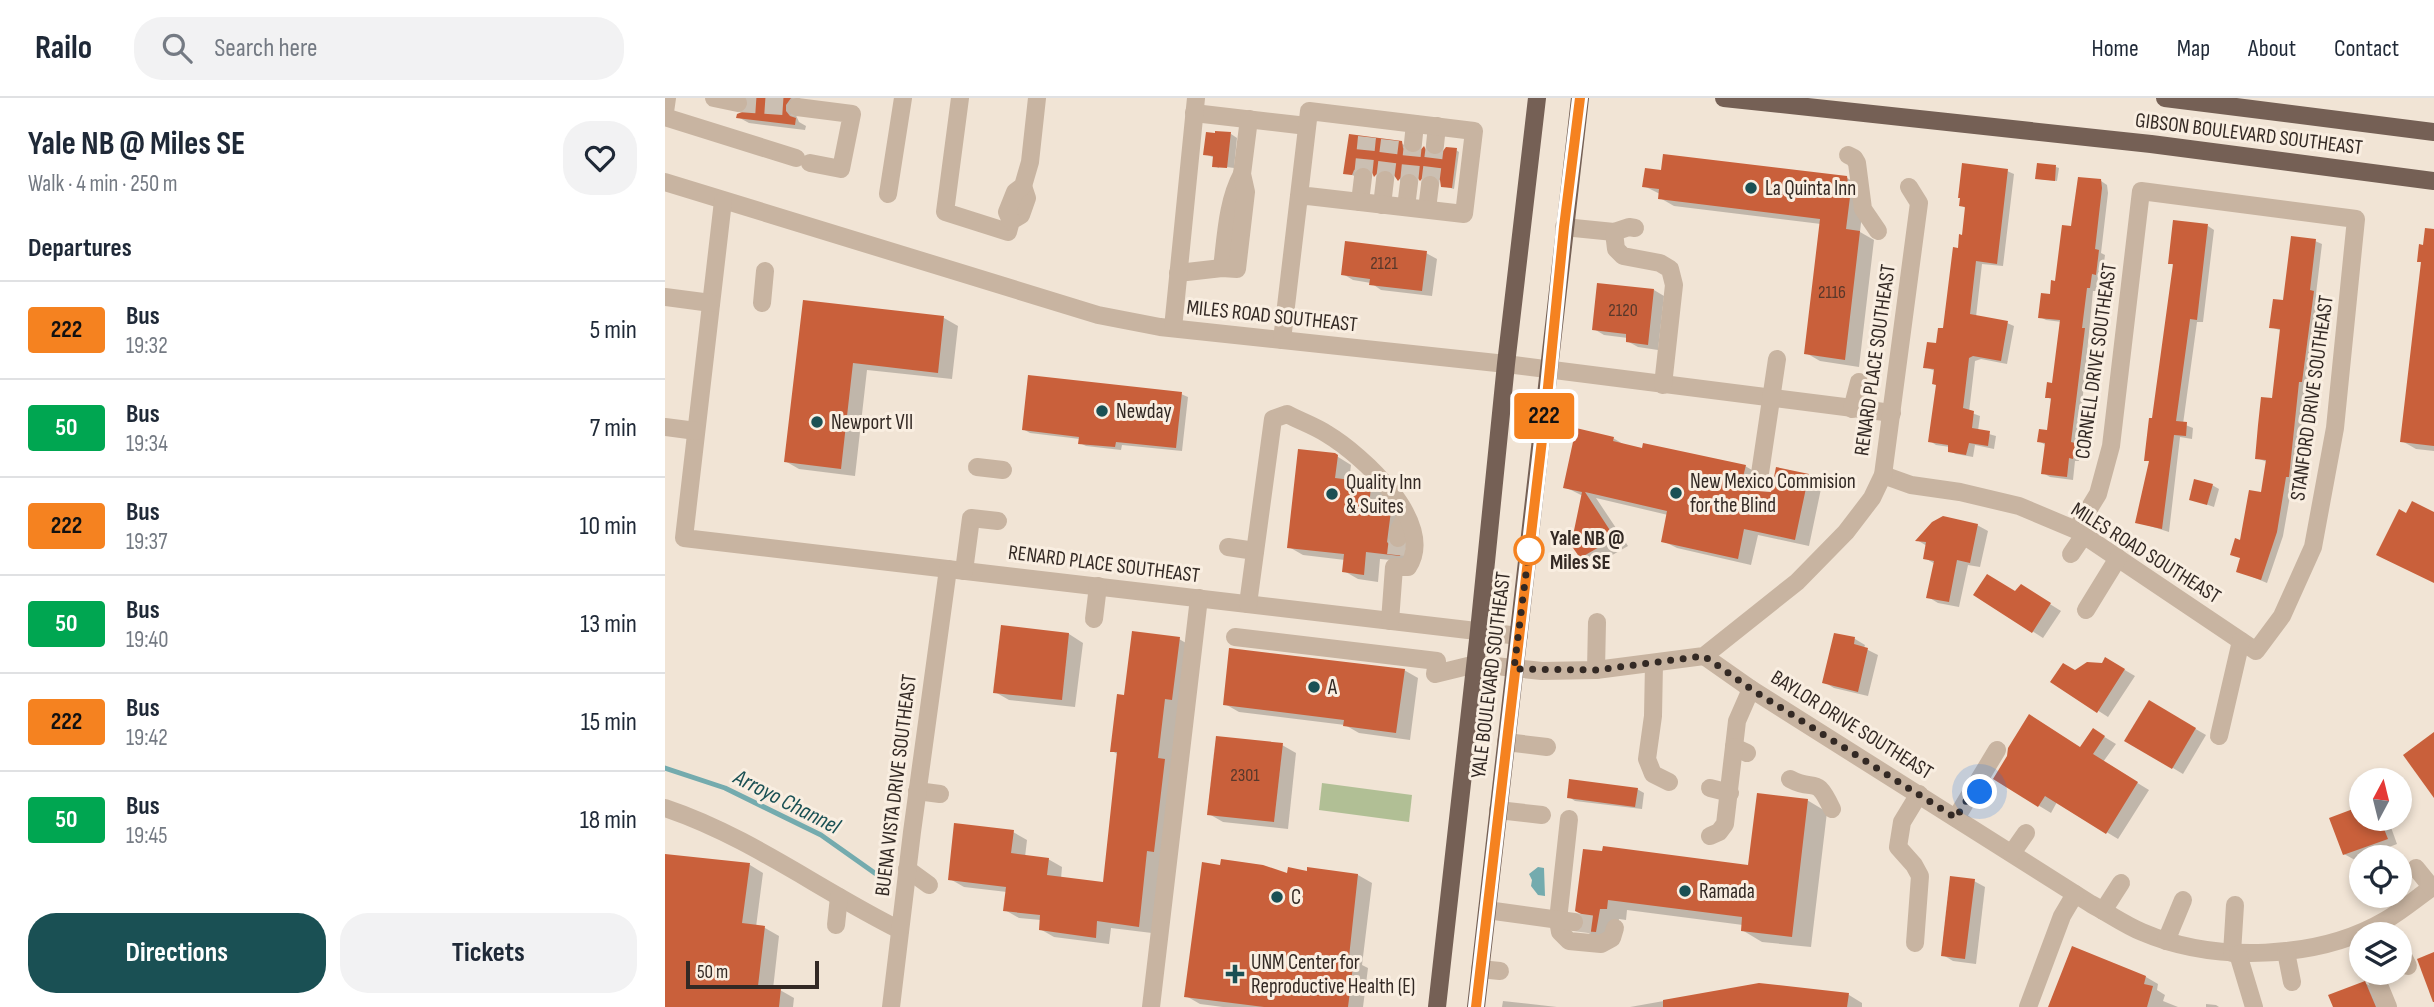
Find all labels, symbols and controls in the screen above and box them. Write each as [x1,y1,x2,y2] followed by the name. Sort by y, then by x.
[134,17,624,80] search box
[35,28,92,68] text: Railo
[158,29,196,67] icon: search
[214,33,318,64] text: Search here
[2091,34,2139,63] text: Home
[2177,34,2210,63] text: Map
[2248,34,2296,63] text: About
[2334,34,2399,63] text: Contact
[2134,108,2365,160] street label: GIBSON BOULEVARD SOUTHEAST
[563,121,637,195] button: heart
[28,124,245,164] text: Yale NB @ Miles SE
[28,170,178,198] text: Walk · 4 min · 250 m
[1765,176,1856,201] place label: La Quinta Inn
[1743,180,1759,196] marker: La Quinta Inn
[28,233,132,264] text: Departures
[1370,253,1399,274] house number: 2121
[2070,261,2122,461] street label: CORNELL DRIVE SOUTHEAST
[1849,262,1901,457] street label: RENARD PLACE SOUTHEAST
[1818,282,1846,303] house number: 2116
[2285,293,2339,502] street label: STANFORD DRIVE SOUTHEAST
[1185,295,1359,337] street label: MILES ROAD SOUTHEAST
[1608,300,1638,321] house number: 2120
[126,301,160,332] text: Bus
[51,315,82,344] text: 222
[590,315,637,346] text: 5 min
[126,332,168,360] text: 19:32
[1504,393,1584,439] line badge: 222
[126,399,160,430] text: Bus
[1116,399,1172,424] place label: Newday
[1528,401,1560,430] text: 222
[1094,403,1110,419] marker: Newday
[831,410,913,435] place label: Newport VII
[56,413,77,442] text: 50
[590,413,637,444] text: 7 min
[809,414,825,430] marker: Newport VII
[126,430,168,458] text: 19:34
[1690,469,1856,518] place label: New Mexico Commision for the Blind
[1346,470,1422,519] place label: Quality Inn & Suites
[1668,485,1684,501] marker: New Mexico Commision for the Blind
[1324,486,1340,502] marker: Quality Inn & Suites
[126,497,160,528] text: Bus
[2067,497,2226,609] street label: MILES ROAD SOUTHEAST
[51,511,82,540] text: 222
[580,511,637,542] text: 10 min
[1550,526,1624,575] place label: Yale NB @ Miles SE
[126,528,167,556] text: 19:37
[1514,535,1544,565] marker: Yale NB @ Miles SE
[1007,540,1202,588] street label: RENARD PLACE SOUTHEAST
[1466,570,1516,780] street label: YALE BOULEVARD SOUTHEAST
[126,595,160,626] text: Bus
[56,609,77,638] text: 50
[580,609,637,640] text: 13 min
[126,626,168,654] text: 19:40
[1766,665,1938,785] street label: BAYLOR DRIVE SOUTHEAST
[870,672,922,897] street label: BUENA VISTA DRIVE SOUTHEAST
[1327,675,1338,700] place label: A
[1306,679,1322,695] marker: A
[126,693,160,724] text: Bus
[51,707,82,736] text: 222
[581,707,637,738] text: 15 min
[126,724,168,752] text: 19:42
[728,763,846,841] water label: Arroyo Channel
[1230,765,1260,786] house number: 2301
[2349,768,2411,831] north arrow
[2349,768,2412,985] map controls
[1962,774,1997,809] your location
[126,791,160,822] text: Bus
[56,805,77,834] text: 50
[580,805,637,836] text: 18 min
[126,822,168,850] text: 19:45
[2349,845,2412,908] button: locate
[1699,879,1755,904] place label: Ramada
[1677,883,1693,899] marker: Ramada
[1291,885,1301,910] place label: C
[1269,889,1285,905] marker: C
[28,913,326,993] button: Directions
[340,913,637,993] button: Tickets
[2349,922,2412,985] button: layers
[1251,950,1415,999] place label: UNM Center for Reproductive Health (E)
[686,958,819,990] scale bar
[697,961,728,984] text: 50 m
[1225,964,1245,984] marker: UNM Center for Reproductive Health (E)

